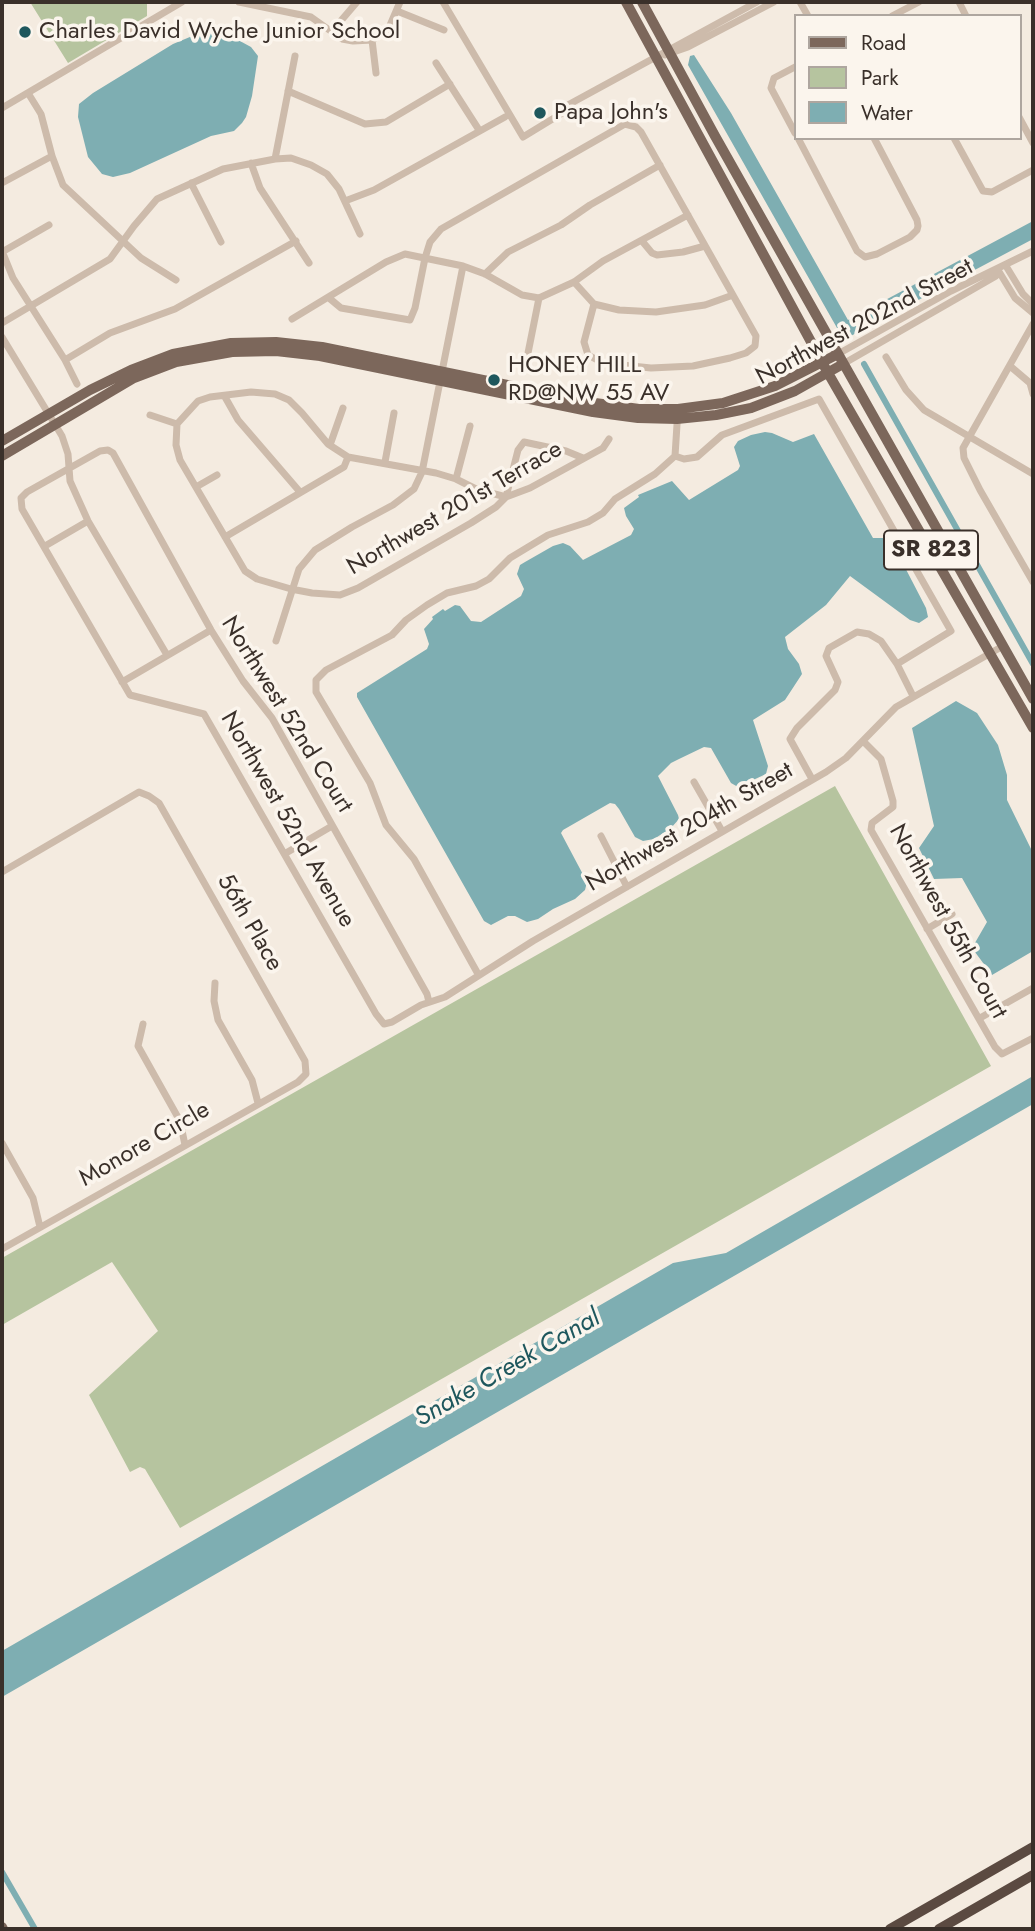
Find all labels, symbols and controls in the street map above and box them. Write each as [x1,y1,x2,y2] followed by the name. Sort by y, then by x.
[794,14,1021,140] legend
[39,18,400,46] place label: Charles David Wyche Junior School
[17,24,33,40] marker: Charles David Wyche Junior School
[861,28,906,58] text: Road
[861,63,898,93] text: Park
[861,98,913,128] text: Water
[554,99,668,127] place label: Papa John's
[532,105,548,121] marker: Papa John's
[752,254,978,392] street label: Northwest 202nd Street
[508,352,669,408] place label: HONEY HILL RD@NW 55 AV
[486,372,502,388] marker: HONEY HILL RD@NW 55 AV
[342,436,568,582] street label: Northwest 201st Terrace
[884,530,978,570] road number: SR 823
[214,612,358,818] street label: Northwest 52nd Court
[213,707,361,933] street label: Northwest 52nd Avenue
[581,757,799,899] street label: Northwest 204th Street
[882,820,1012,1024] street label: Northwest 55th Court
[210,869,288,977] street label: 56th Place
[75,1096,215,1194] street label: Monore Circle
[410,1303,606,1435] water label: Snake Creek Canal

